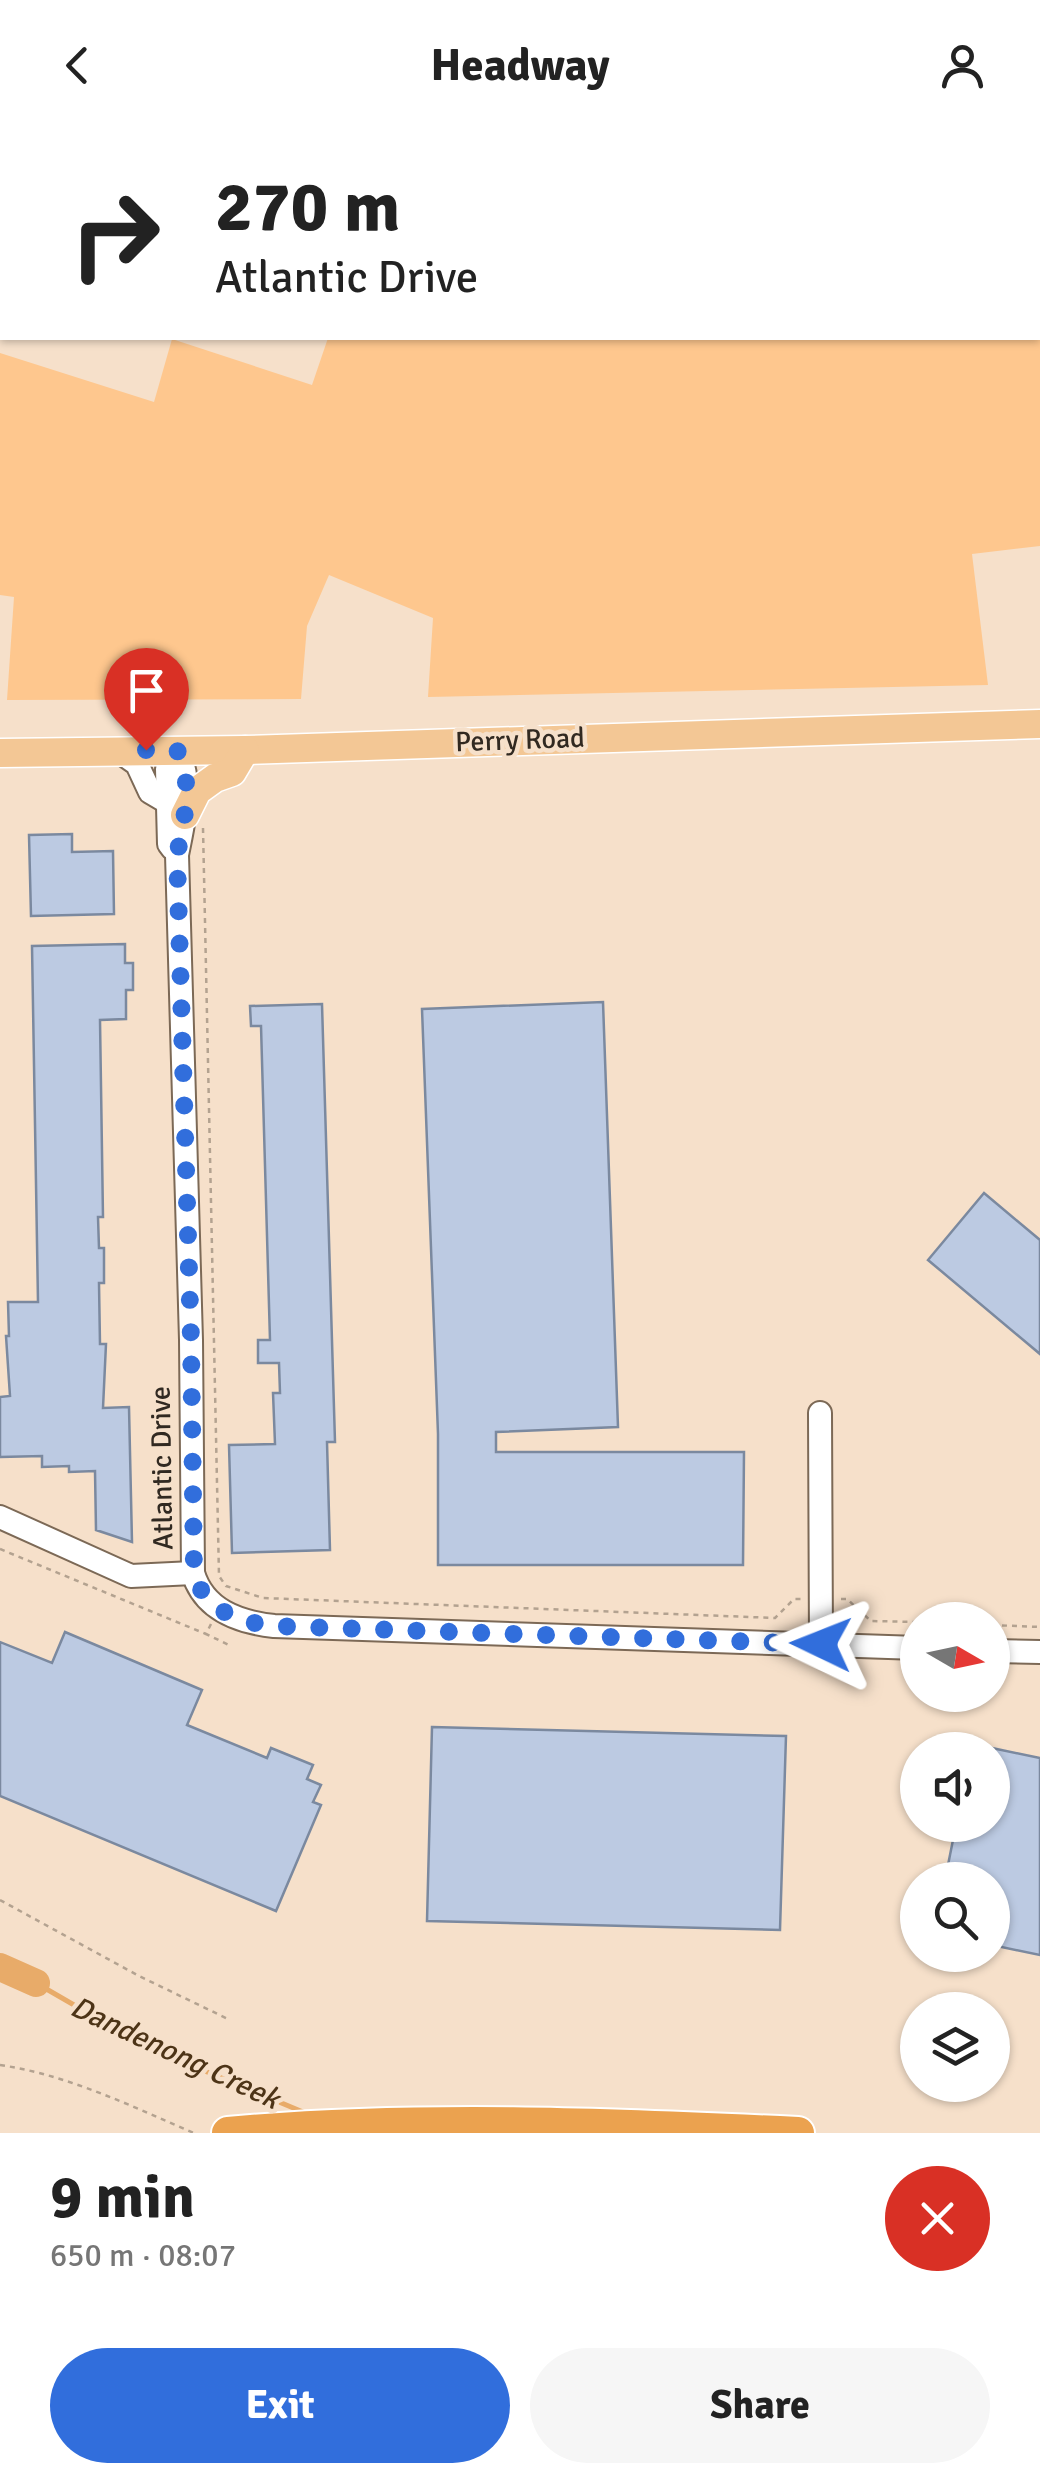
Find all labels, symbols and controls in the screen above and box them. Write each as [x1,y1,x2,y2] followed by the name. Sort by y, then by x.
[50,38,105,93] icon: back
[430,38,610,93] text: Headway
[935,38,990,93] icon: person
[215,164,400,250] text: 270 m
[50,170,180,300] icon: right
[215,250,478,305] text: Atlantic Drive
[104,648,189,751] pin
[119,663,174,718] icon: arrive
[455,721,585,759] street label: Perry Road
[144,1386,180,1550] street label: Atlantic Drive
[769,1592,873,1696] position arrow
[900,1602,1010,1712] north arrow
[900,1602,1010,2102] map controls
[900,1732,1010,1842] button: sound
[900,1862,1010,1972] button: search
[65,1988,288,2119] water label: Dandenong Creek
[900,1992,1010,2102] button: layers
[50,2161,195,2235] text: 9 min
[885,2166,990,2271] button: close
[50,2236,236,2275] text: 650 m · 08:07
[50,2348,510,2463] button: Exit
[530,2348,990,2463] button: Share

